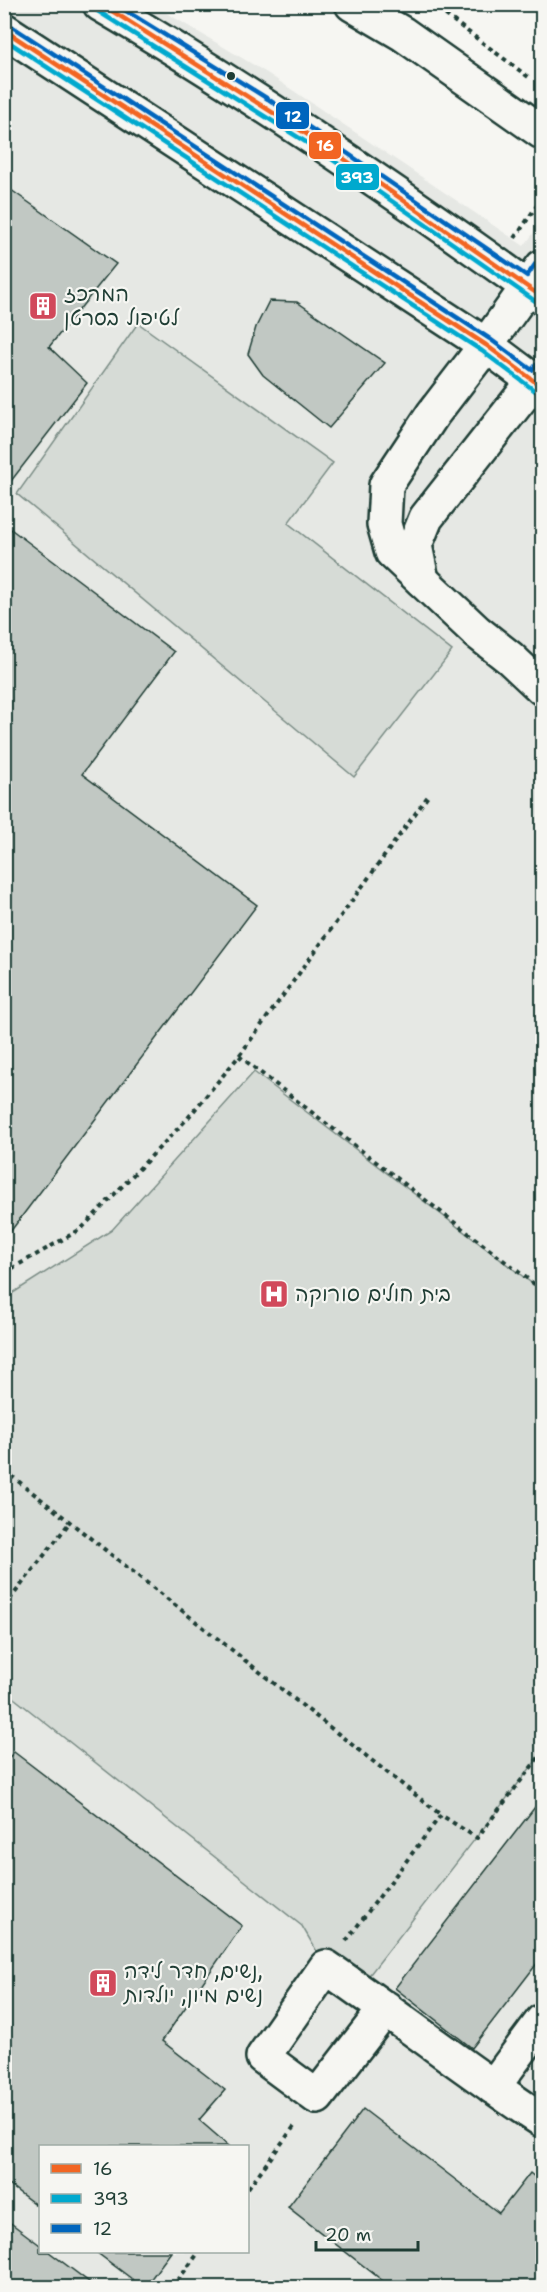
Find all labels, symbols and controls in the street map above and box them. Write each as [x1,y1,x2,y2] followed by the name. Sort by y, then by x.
[225,70,237,82] unlabelled marker
[275,101,310,130] line badge: 12
[284,106,302,127] text: 12
[308,131,342,160] line badge: 16
[316,135,334,156] text: 16
[335,163,380,191] line badge: 393
[341,167,373,188] text: 393
[64,280,180,332] place label: המרכז לטיפול בסרטן
[27,290,59,322] building icon: המרכז לטיפול בסרטן
[258,1278,290,1310] hospital icon: בית חולים סורוקה
[295,1280,451,1308] place label: בית חולים סורוקה
[122,1957,263,2009] place label: נשים, חדר לידה, נשים מיון, יולדות
[87,1967,119,1999] building icon: נשים, חדר לידה, נשים מיון, יולדות
[39,2145,249,2253] legend
[93,2157,113,2181] text: 16
[93,2187,129,2211] text: 393
[316,2214,418,2252] scale bar
[93,2217,112,2241] text: 12
[325,2223,371,2247] text: 20 m

